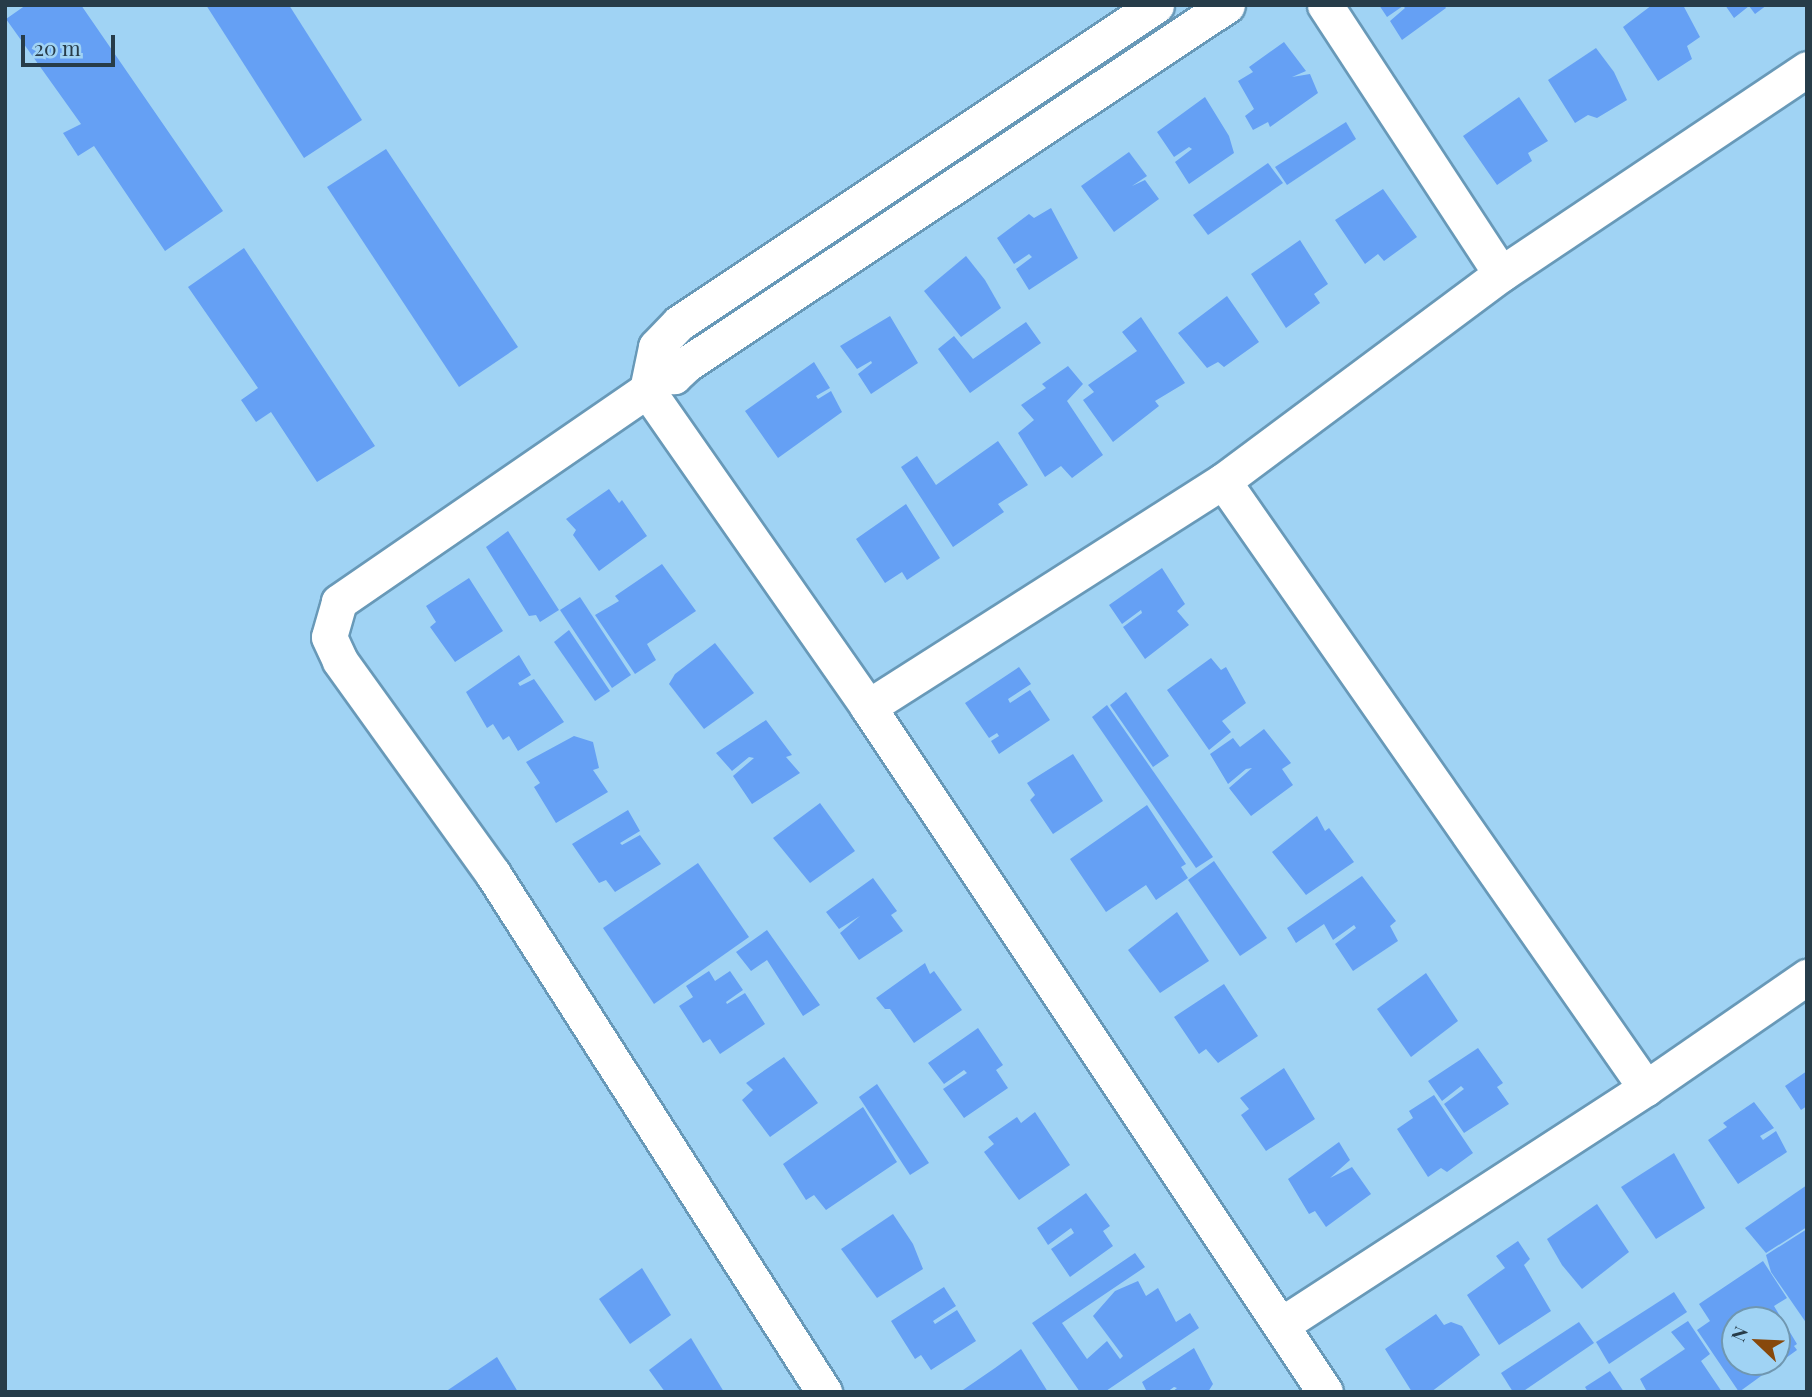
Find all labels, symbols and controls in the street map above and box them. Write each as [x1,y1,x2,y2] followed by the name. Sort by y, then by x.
[24,21,119,65] scale bar
[34,33,81,61] text: 20 m
[1721,1306,1791,1376] north arrow
[1724,1322,1753,1345] text: N

